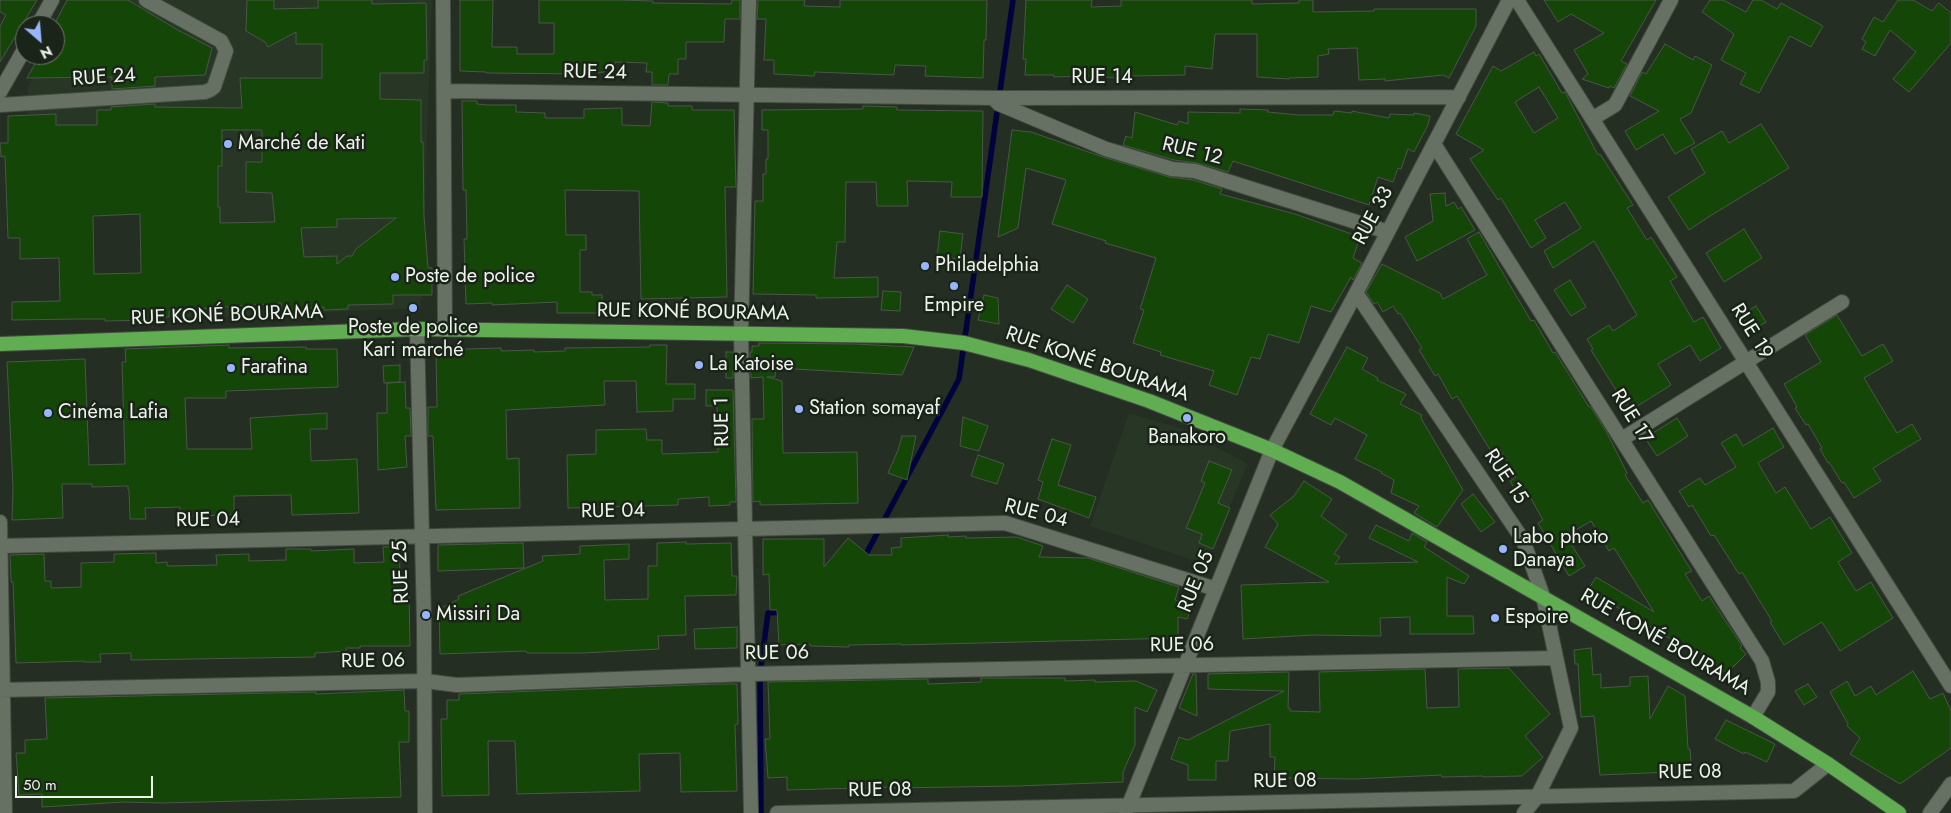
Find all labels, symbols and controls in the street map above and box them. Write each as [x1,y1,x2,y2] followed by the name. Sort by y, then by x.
[15,15,65,65] north arrow
[37,41,56,64] text: N
[563,60,627,86] street label: RUE 24
[71,64,137,92] street label: RUE 24
[1071,66,1133,90] street label: RUE 14
[238,132,365,156] place label: Marché de Kati
[1159,133,1225,171] street label: RUE 12
[222,138,234,150] marker: Marché de Kati
[1349,183,1399,249] street label: RUE 33
[935,254,1039,278] place label: Philadelphia
[919,260,931,272] marker: Philadelphia
[405,265,535,289] place label: Poste de police
[389,271,401,283] marker: Poste de police
[948,280,960,292] marker: Empire
[924,294,984,318] place label: Empire
[597,299,789,327] street label: RUE KONÉ BOURAMA
[1725,300,1777,364] street label: RUE 19
[130,301,324,331] street label: RUE KONÉ BOURAMA
[407,302,419,314] marker: Poste de police Kari marché
[348,316,478,363] place label: Poste de police Kari marché
[1002,322,1192,408] street label: RUE KONÉ BOURAMA
[709,353,794,377] place label: La Katoise
[241,356,308,380] place label: Farafina
[693,359,705,371] marker: La Katoise
[225,362,237,374] marker: Farafina
[1605,385,1657,449] street label: RUE 17
[711,397,735,447] street label: RUE 1
[809,397,940,421] place label: Station somayaf
[58,401,168,425] place label: Cinéma Lafia
[793,403,805,415] marker: Station somayaf
[42,407,54,419] marker: Cinéma Lafia
[1181,412,1193,424] marker: Banakoro
[1148,426,1226,450] place label: Banakoro
[1478,445,1532,509] street label: RUE 15
[1002,495,1070,533] street label: RUE 04
[581,499,645,525] street label: RUE 04
[176,508,240,534] street label: RUE 04
[1513,526,1608,573] place label: Labo photo Danaya
[389,540,415,604] street label: RUE 25
[1497,543,1509,555] marker: Labo photo Danaya
[1174,548,1220,616] street label: RUE 05
[1576,584,1754,702] street label: RUE KONÉ BOURAMA
[436,603,520,627] place label: Missiri Da
[1505,606,1568,630] place label: Espoire
[420,609,432,621] marker: Missiri Da
[1489,612,1501,624] marker: Espoire
[1150,633,1214,659] street label: RUE 06
[745,641,809,667] street label: RUE 06
[341,649,405,675] street label: RUE 06
[1658,760,1722,786] street label: RUE 08
[18,766,155,798] scale bar
[1253,769,1317,795] street label: RUE 08
[23,774,57,796] text: 50 m
[848,778,912,804] street label: RUE 08

